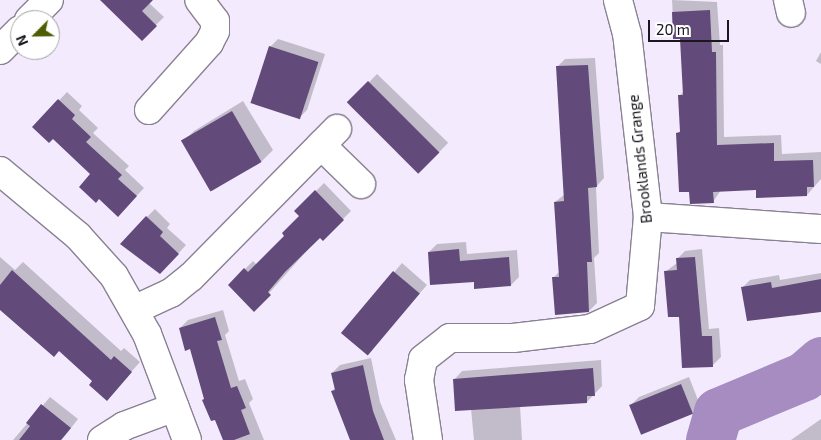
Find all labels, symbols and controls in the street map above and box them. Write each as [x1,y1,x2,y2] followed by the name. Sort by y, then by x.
[10,10,60,60] north arrow
[651,10,732,42] scale bar
[656,20,690,38] text: 20 m
[12,33,31,49] text: N
[624,94,656,224] street label: Brooklands Grange

